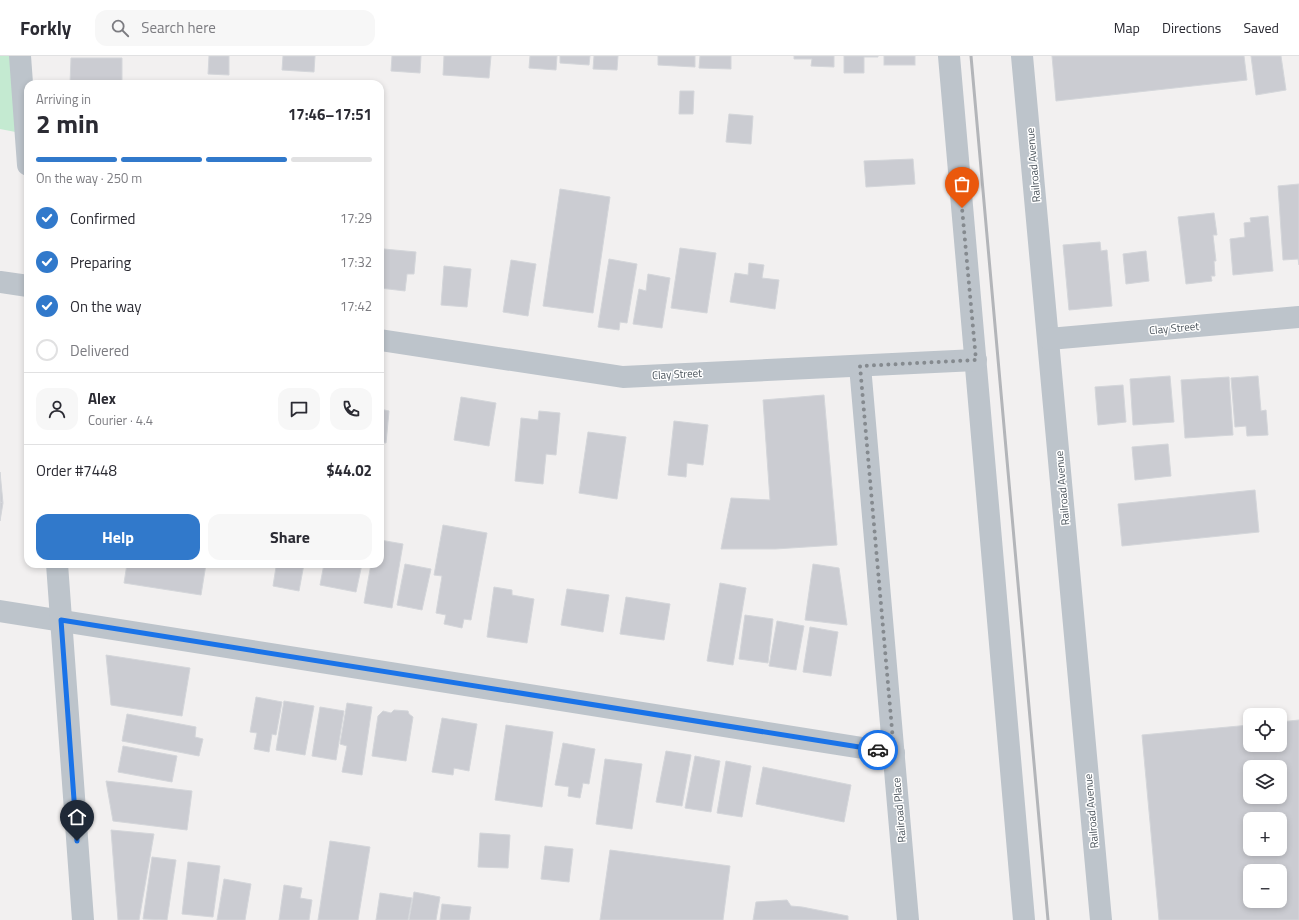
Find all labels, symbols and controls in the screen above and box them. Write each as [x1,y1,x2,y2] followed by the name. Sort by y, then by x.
[95,10,375,46] search box
[20,13,71,42] text: Forkly
[141,16,216,39] text: Search here
[109,17,131,39] icon: search
[1114,17,1140,38] text: Map
[1162,17,1221,38] text: Directions
[1243,17,1279,38] text: Saved
[36,89,91,109] text: Arriving in
[288,103,372,126] text: 17:46–17:51
[36,104,99,143] text: 2 min
[1022,127,1044,203] street label: Railroad Avenue
[945,167,979,208] pin
[36,168,142,188] text: On the way · 250 m
[951,173,973,195] icon: bag
[36,207,58,229] icon: check
[70,207,135,230] text: Confirmed
[340,208,372,228] text: 17:29
[36,251,58,273] icon: check
[70,251,131,274] text: Preparing
[340,252,372,272] text: 17:32
[36,295,58,317] icon: check
[70,295,142,318] text: On the way
[340,296,372,316] text: 17:42
[1148,318,1200,338] street label: Clay Street
[70,339,129,362] text: Delivered
[652,365,703,383] street label: Clay Street
[88,387,116,410] text: Alex
[36,388,78,430] button: person
[278,388,320,430] button: chat
[330,388,372,430] button: phone
[88,410,153,430] text: Courier · 4.4
[1051,450,1073,526] street label: Railroad Avenue
[36,459,117,482] text: Order #7448
[326,459,372,482] text: $44.02
[36,514,200,560] button: Help
[208,514,372,560] button: Share
[1243,708,1287,908] map controls
[1243,708,1287,752] button: locate
[858,730,898,770] courier
[867,739,889,761] icon: car
[1243,760,1287,804] button: layers
[1080,773,1102,849] street label: Railroad Avenue
[888,776,910,843] street label: Railroad Place
[60,800,94,841] pin
[66,806,88,828] icon: home
[1243,812,1287,856] button: +
[1243,864,1287,908] button: −

